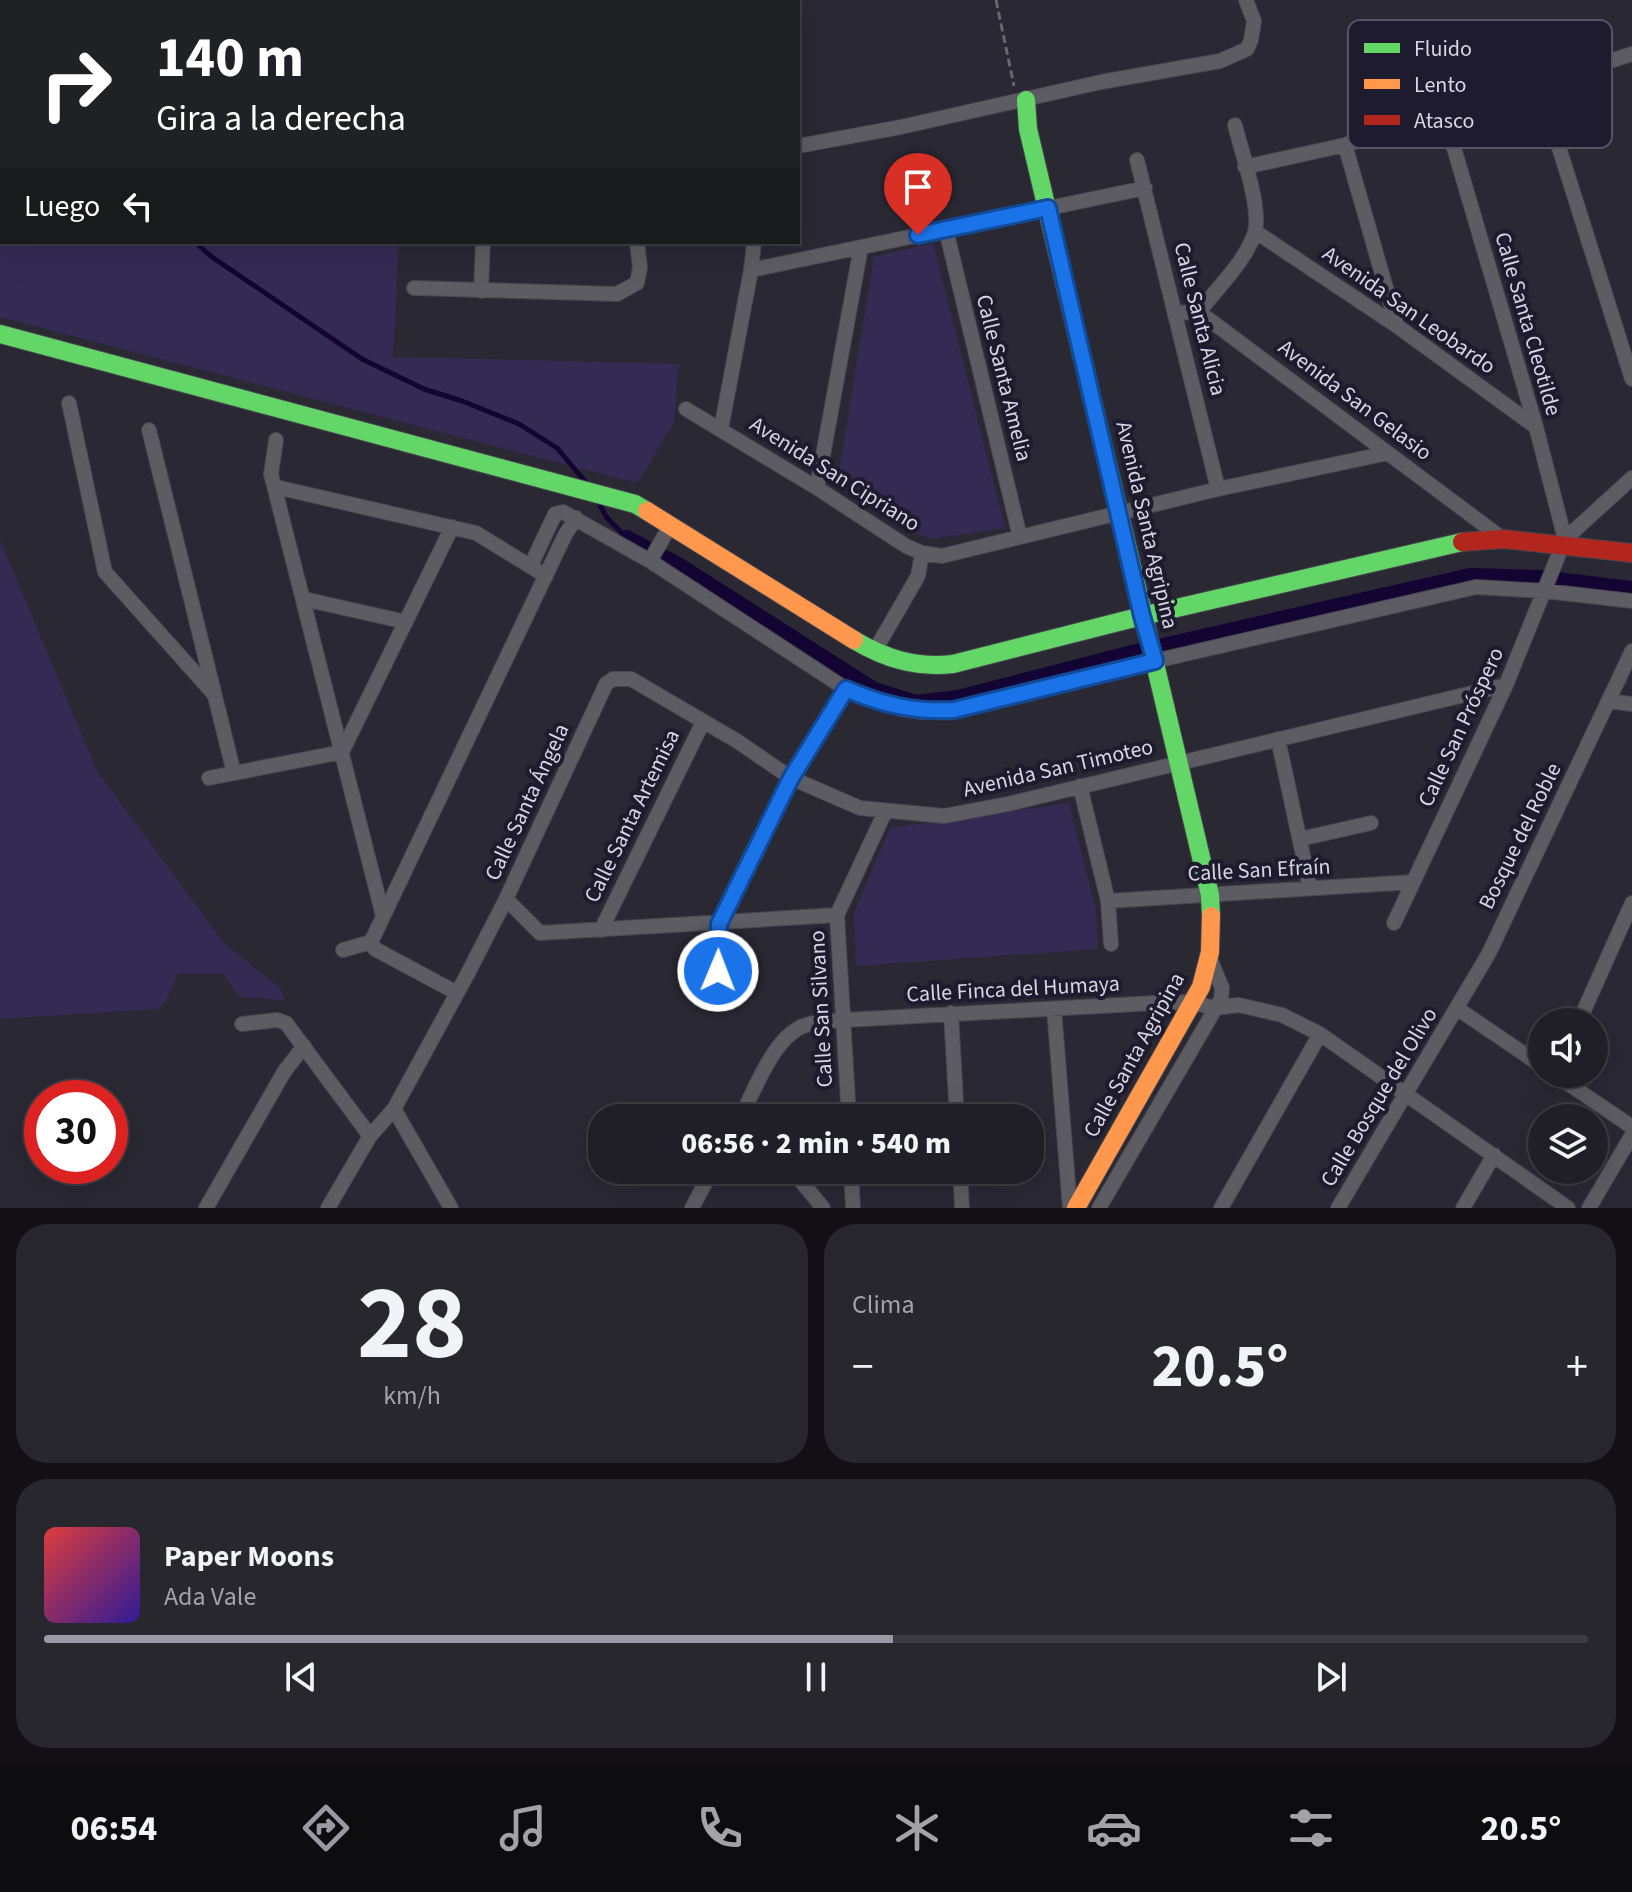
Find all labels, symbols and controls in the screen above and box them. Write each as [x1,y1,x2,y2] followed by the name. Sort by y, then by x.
[156,19,304,98] text: 140 m
[1348,20,1612,148] legend
[24,32,128,136] icon: right
[1414,33,1472,65] text: Fluido
[1414,69,1466,101] text: Lento
[156,93,406,144] text: Gira a la derecha
[1414,105,1474,137] text: Atasco
[884,153,952,235] pin
[896,165,940,209] icon: arrive
[116,184,160,228] icon: left
[24,185,100,228] text: Luego
[1486,228,1570,420] street label: Calle Santa Cleotilde
[1316,238,1502,382] street label: Avenida San Leobardo
[1165,239,1235,399] street label: Calle Santa Alicia
[968,291,1040,465] street label: Calle Santa Amelia
[1271,332,1439,468] street label: Avenida San Gelasio
[744,409,926,539] street label: Avenida San Cipriano
[1108,418,1186,632] street label: Avenida Santa Agripina
[1410,642,1512,812] street label: Calle San Próspero
[477,718,577,886] street label: Calle Santa Ángela
[576,724,688,908] street label: Calle Santa Artemisa
[960,731,1156,805] street label: Avenida San Timoteo
[1471,757,1569,915] street label: Bosque del Roble
[1187,850,1331,890] street label: Calle San Efraín
[676,929,760,1013] position arrow
[801,930,841,1088] street label: Calle San Silvano
[906,967,1120,1011] street label: Calle Finca del Humaya
[1075,967,1193,1143] street label: Calle Santa Agripina
[1313,1001,1445,1193] street label: Calle Bosque del Olivo
[1528,1008,1608,1184] map controls
[1528,1008,1608,1088] button: sound
[24,1080,128,1184] speed limit sign: 30
[1528,1104,1608,1184] button: layers
[681,1122,951,1165] text: 06:56 · 2 min · 540 m
[357,1251,467,1399] text: 28
[852,1286,915,1323] text: Clima
[1152,1325,1288,1410] text: 20.5°
[852,1336,874,1399] text: −
[1566,1336,1588,1399] text: +
[383,1377,441,1414] text: km/h
[164,1535,334,1578] text: Paper Moons
[164,1578,256,1615] text: Ada Vale
[279,1655,323,1699] icon: previous
[794,1655,838,1699] icon: pause
[1309,1655,1353,1699] icon: next
[298,1800,354,1856] icon: directions
[495,1800,551,1856] icon: music
[692,1800,748,1856] icon: phone
[889,1800,945,1856] icon: climate
[1086,1800,1142,1856] icon: car
[1283,1800,1339,1856] icon: filters
[71,1803,157,1854] text: 06:54
[1480,1803,1561,1854] text: 20.5°

